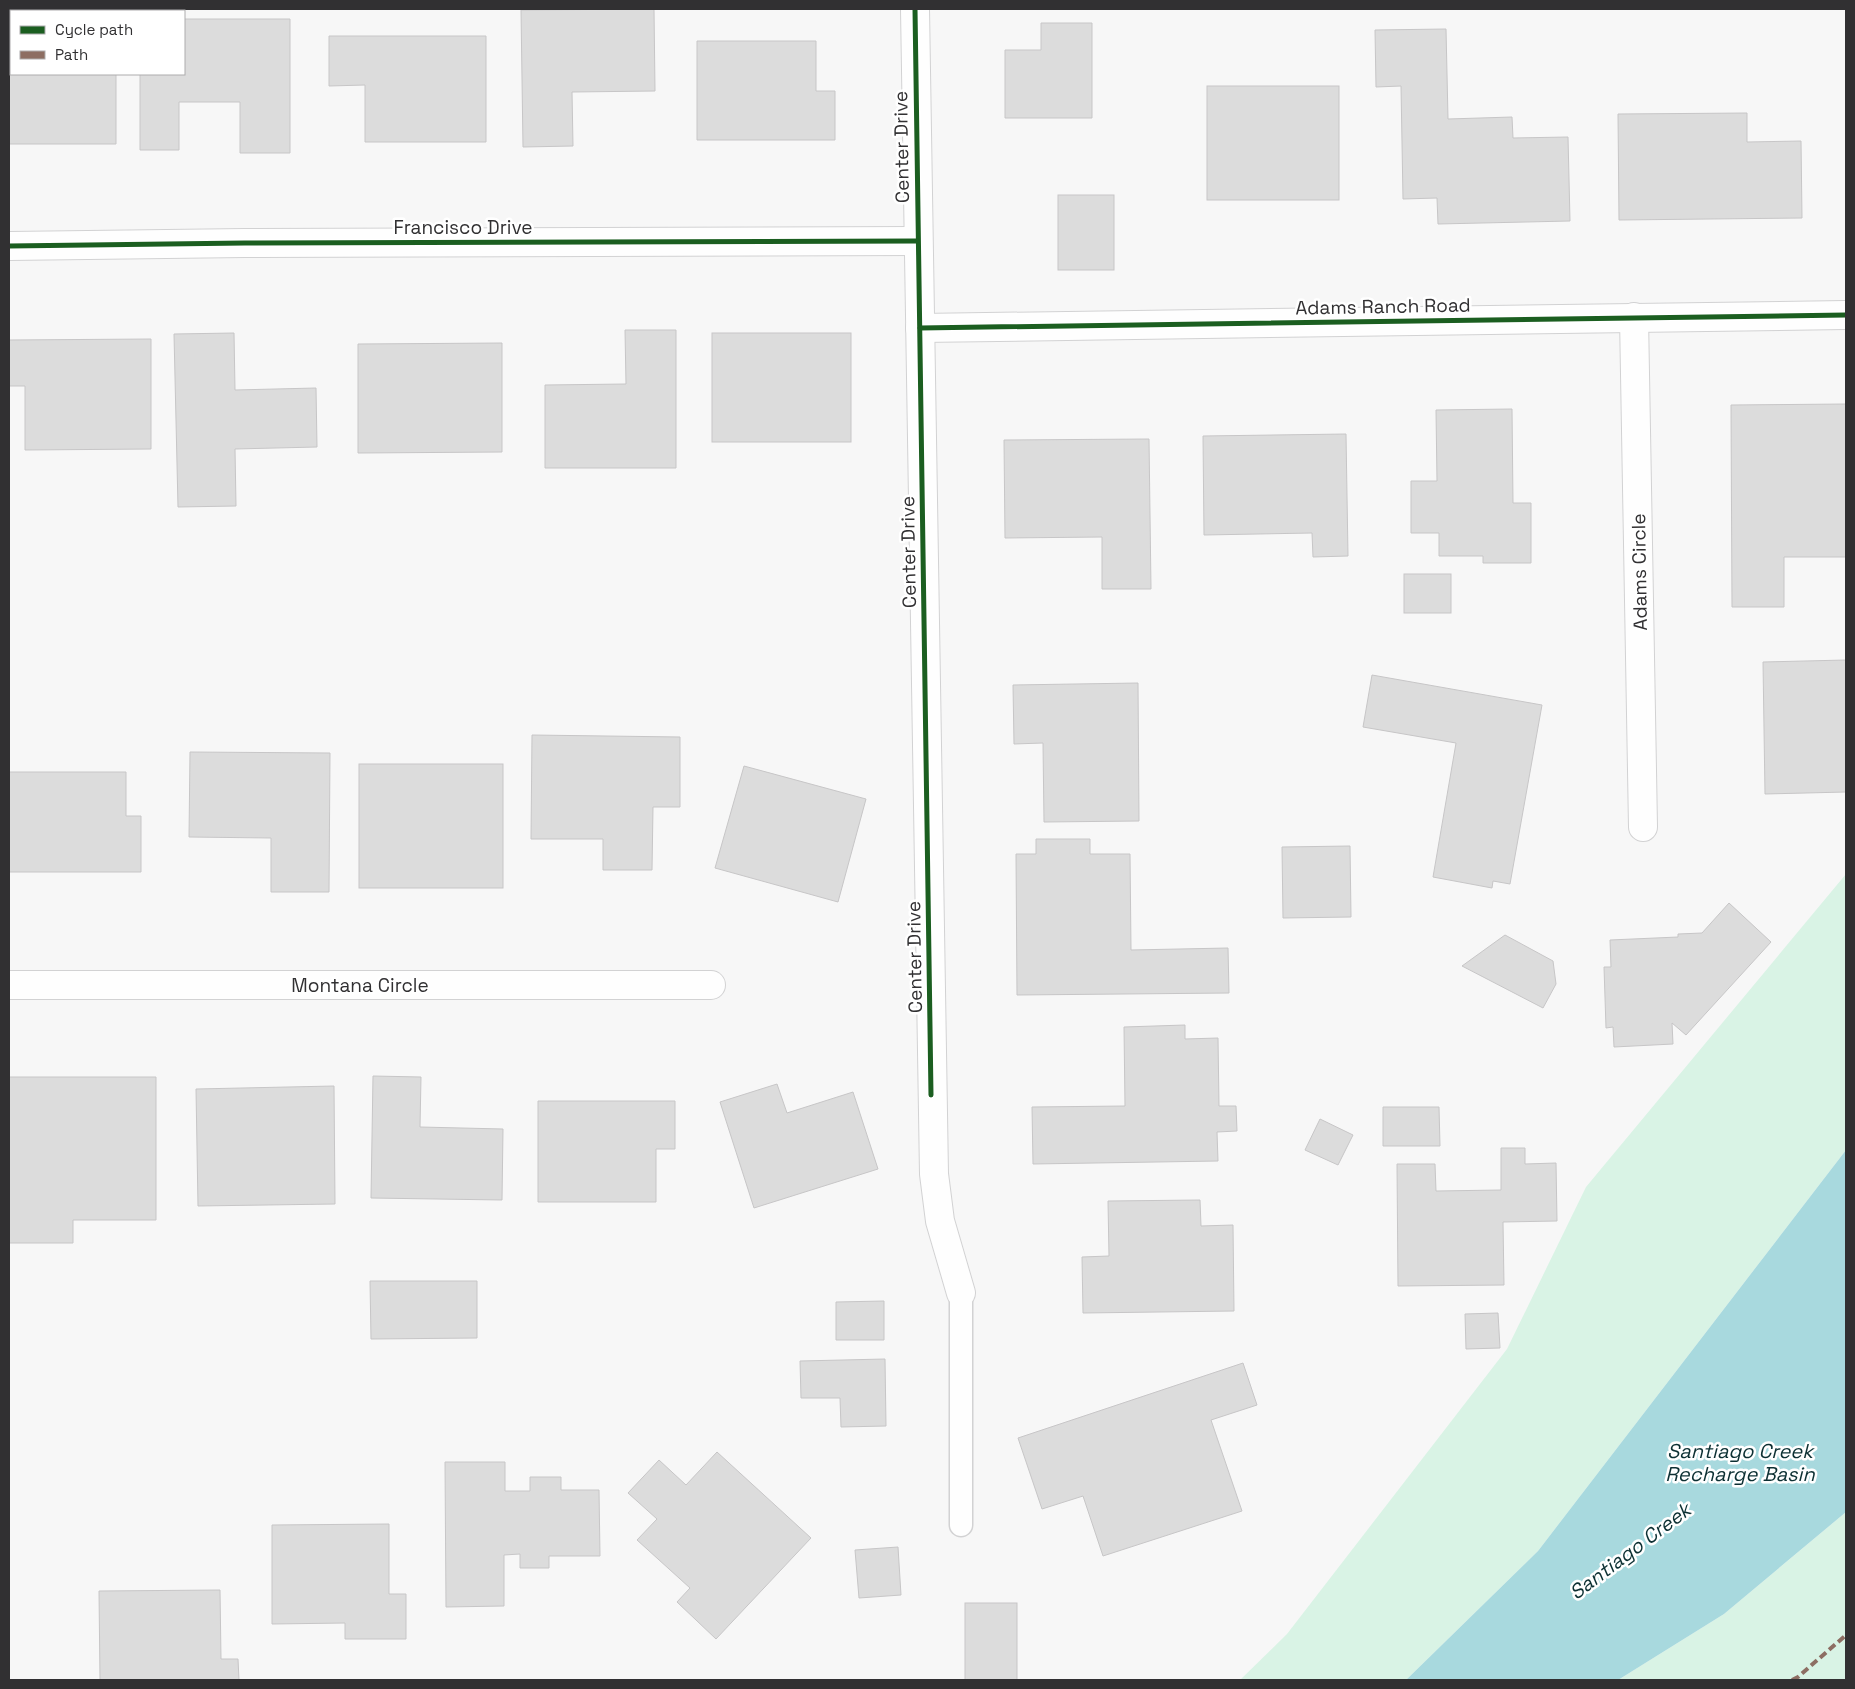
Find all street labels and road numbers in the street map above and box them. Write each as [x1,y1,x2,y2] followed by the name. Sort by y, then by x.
[888,91,915,203] street label: Center Drive
[393,215,533,240] street label: Francisco Drive
[1295,292,1471,321] street label: Adams Ranch Road
[895,496,922,608] street label: Center Drive
[1626,513,1653,631] street label: Adams Circle
[901,901,928,1013] street label: Center Drive
[291,973,429,998] street label: Montana Circle

